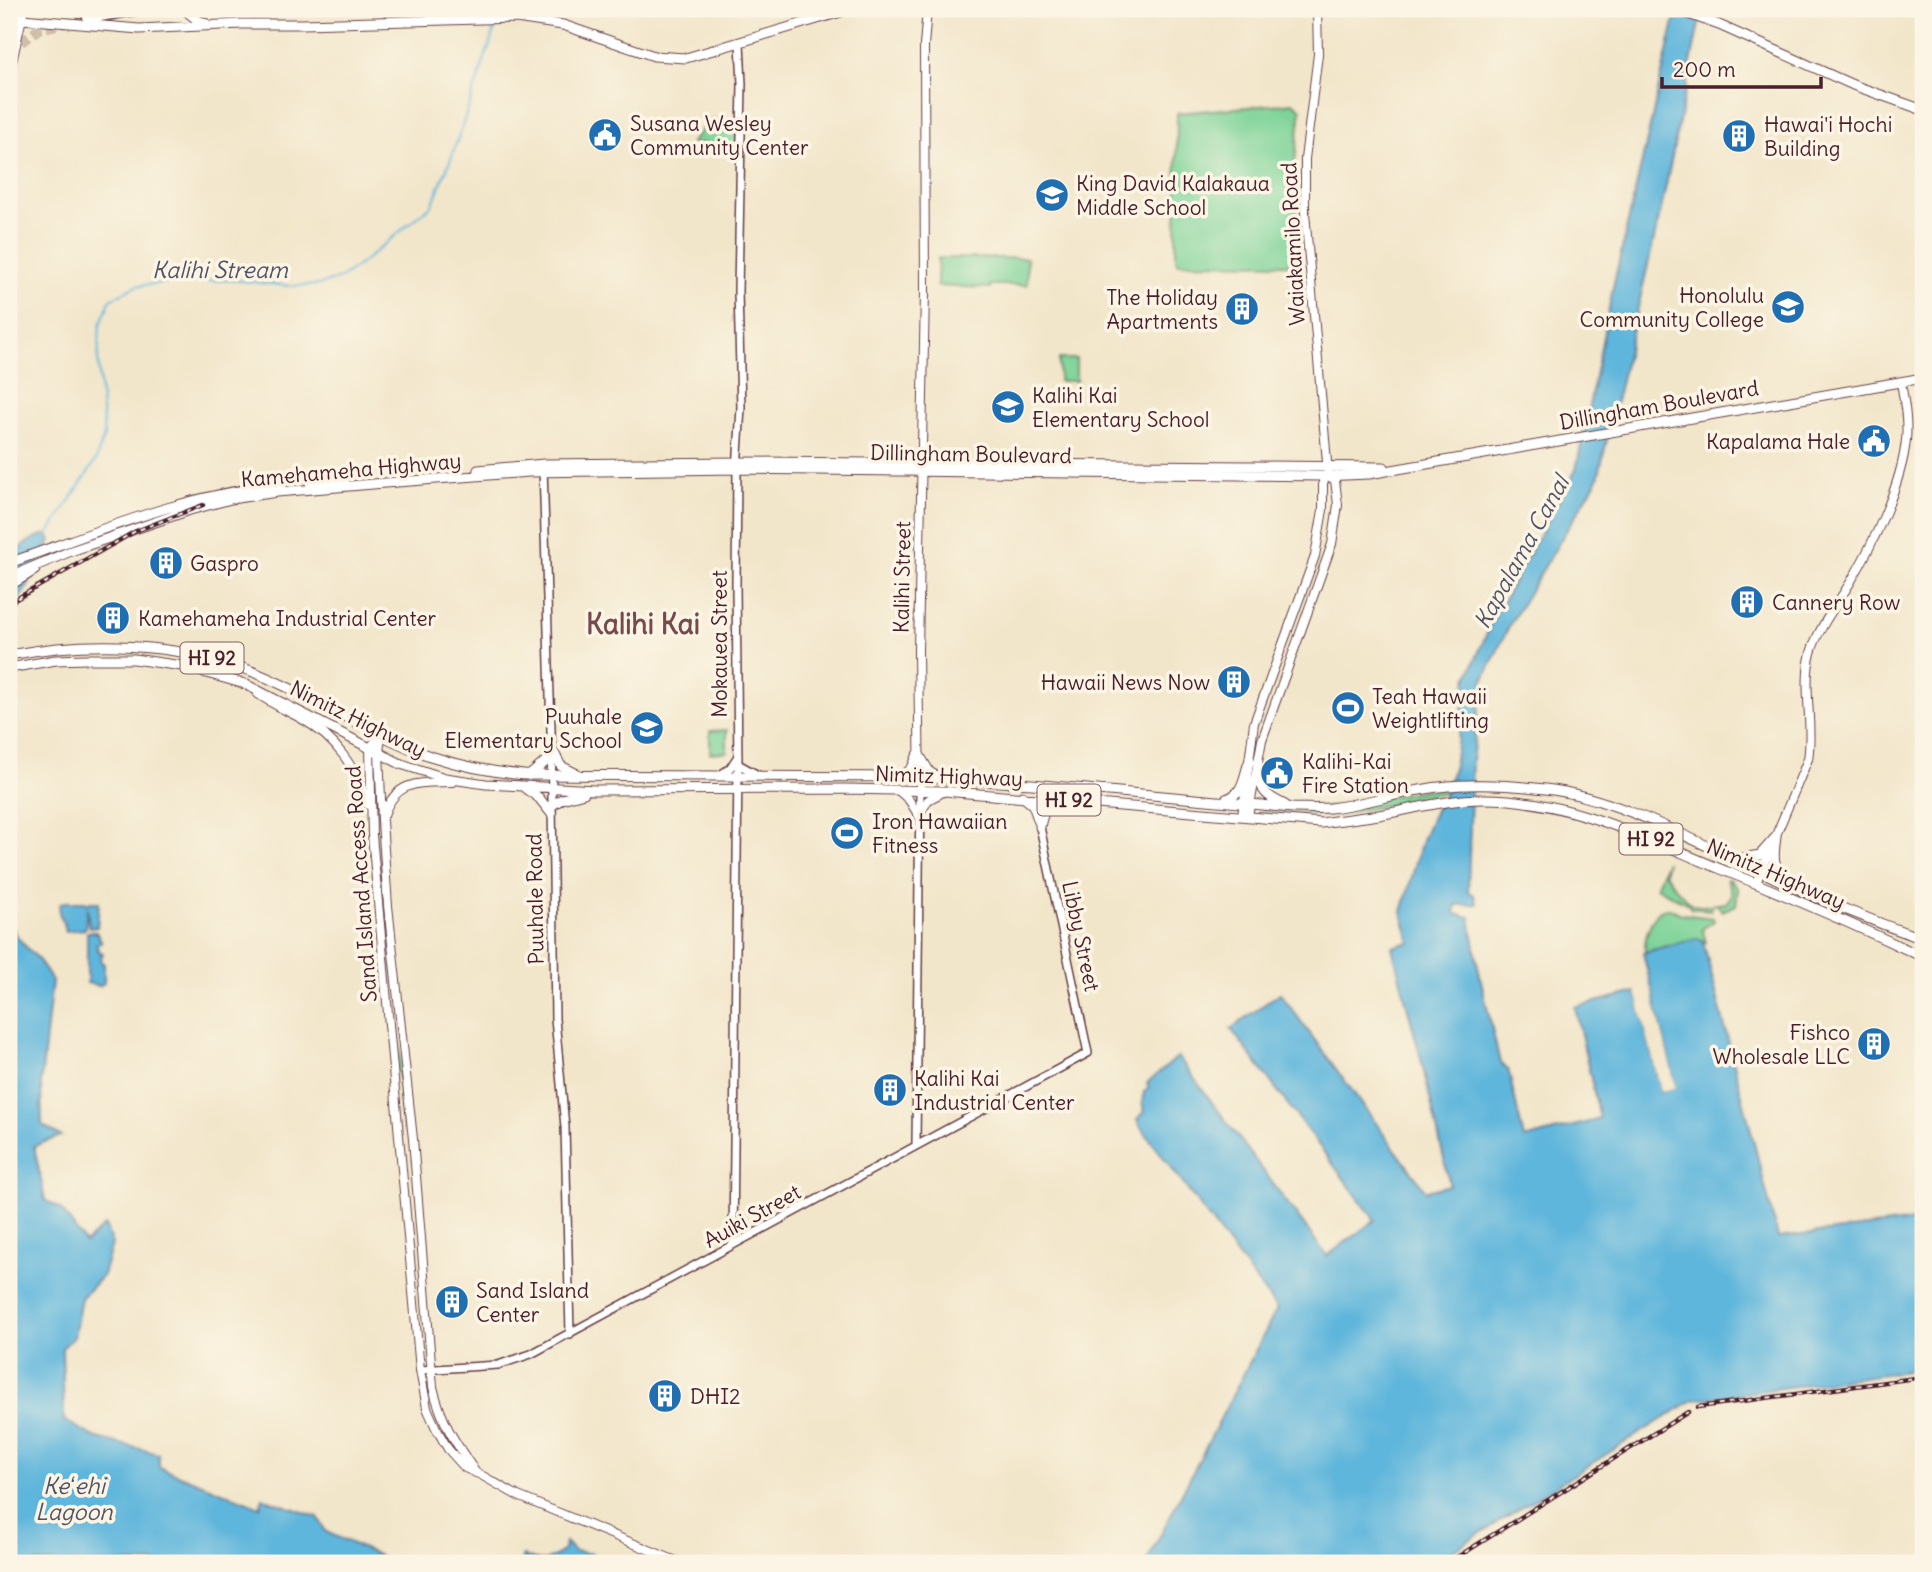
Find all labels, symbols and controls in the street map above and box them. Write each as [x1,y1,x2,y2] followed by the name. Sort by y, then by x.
[1662,46,1822,90] scale bar
[1673,56,1736,83] text: 200 m
[630,110,809,161] place label: Susana Wesley Community Center
[1764,111,1892,162] place label: Hawai'i Hochi Building
[586,116,624,154] public building icon: Susana Wesley Community Center
[1720,117,1758,155] building icon: Hawai'i Hochi Building
[1275,162,1311,326] street label: Waiakamilo Road
[1076,170,1270,221] place label: King David Kalakaua Middle School
[1033,176,1071,214] school or university icon: King David Kalakaua Middle School
[152,255,289,284] water label: Kalihi Stream
[1580,282,1764,333] place label: Honolulu Community College
[1106,284,1218,335] place label: The Holiday Apartments
[1769,288,1807,326] school or university icon: Honolulu Community College
[1223,290,1261,328] building icon: The Holiday Apartments
[1557,374,1761,436] street label: Dillingham Boulevard
[1032,382,1209,433] place label: Kalihi Kai Elementary School
[989,388,1027,426] school or university icon: Kalihi Kai Elementary School
[1855,422,1893,460] public building icon: Kapalama Hale
[1706,428,1850,455] place label: Kapalama Hale
[870,439,1072,469] street label: Dillingham Boulevard
[240,447,462,493] street label: Kamehameha Highway
[1467,468,1576,633] water label: Kapalama Canal
[888,521,916,633] street label: Kalihi Street
[147,544,185,582] building icon: Gaspro
[190,550,259,577] place label: Gaspro
[706,570,733,718] street label: Mokauea Street
[1728,583,1766,621] building icon: Cannery Row
[1772,589,1900,616] place label: Cannery Row
[94,599,132,637] building icon: Kamehameha Industrial Center
[138,605,437,632] place label: Kamehameha Industrial Center
[586,606,700,642] district label: Kalihi Kai
[180,642,244,674] road number: HI 92
[1215,663,1253,701] building icon: Hawaii News Now
[1041,669,1210,696] place label: Hawaii News Now
[286,674,430,764] street label: Nimitz Highway
[1372,683,1489,734] place label: Teah Hawaii Weightlifting
[1329,689,1367,727] sports icon: Teah Hawaii Weightlifting
[445,703,622,754] place label: Puuhale Elementary School
[628,709,666,747] school or university icon: Puuhale Elementary School
[1302,748,1409,799] place label: Kalihi-Kai Fire Station
[1258,754,1296,792] public building icon: Kalihi-Kai Fire Station
[875,760,1023,792] street label: Nimitz Highway
[339,765,383,1003] street label: Sand Island Access Road
[1038,785,1100,816] road number: HI 92
[872,808,1007,859] place label: Iron Hawaiian Fitness
[828,814,866,852] sports icon: Iron Hawaiian Fitness
[1620,824,1682,854] road number: HI 92
[520,833,550,965] street label: Puuhale Road
[1703,833,1849,915] street label: Nimitz Highway
[1056,878,1106,994] street label: Libby Street
[1713,1019,1850,1070] place label: Fishco Wholesale LLC
[1855,1025,1893,1063] building icon: Fishco Wholesale LLC
[914,1065,1075,1116] place label: Kalihi Kai Industrial Center
[871,1071,909,1109] building icon: Kalihi Kai Industrial Center
[699,1178,805,1254] street label: Auiki Street
[476,1277,589,1328] place label: Sand Island Center
[433,1283,471,1321] building icon: Sand Island Center
[646,1377,684,1415] building icon: DHI2
[690,1383,741,1410] place label: DHI2
[35,1471,113,1526] water label: Keʻehi Lagoon

